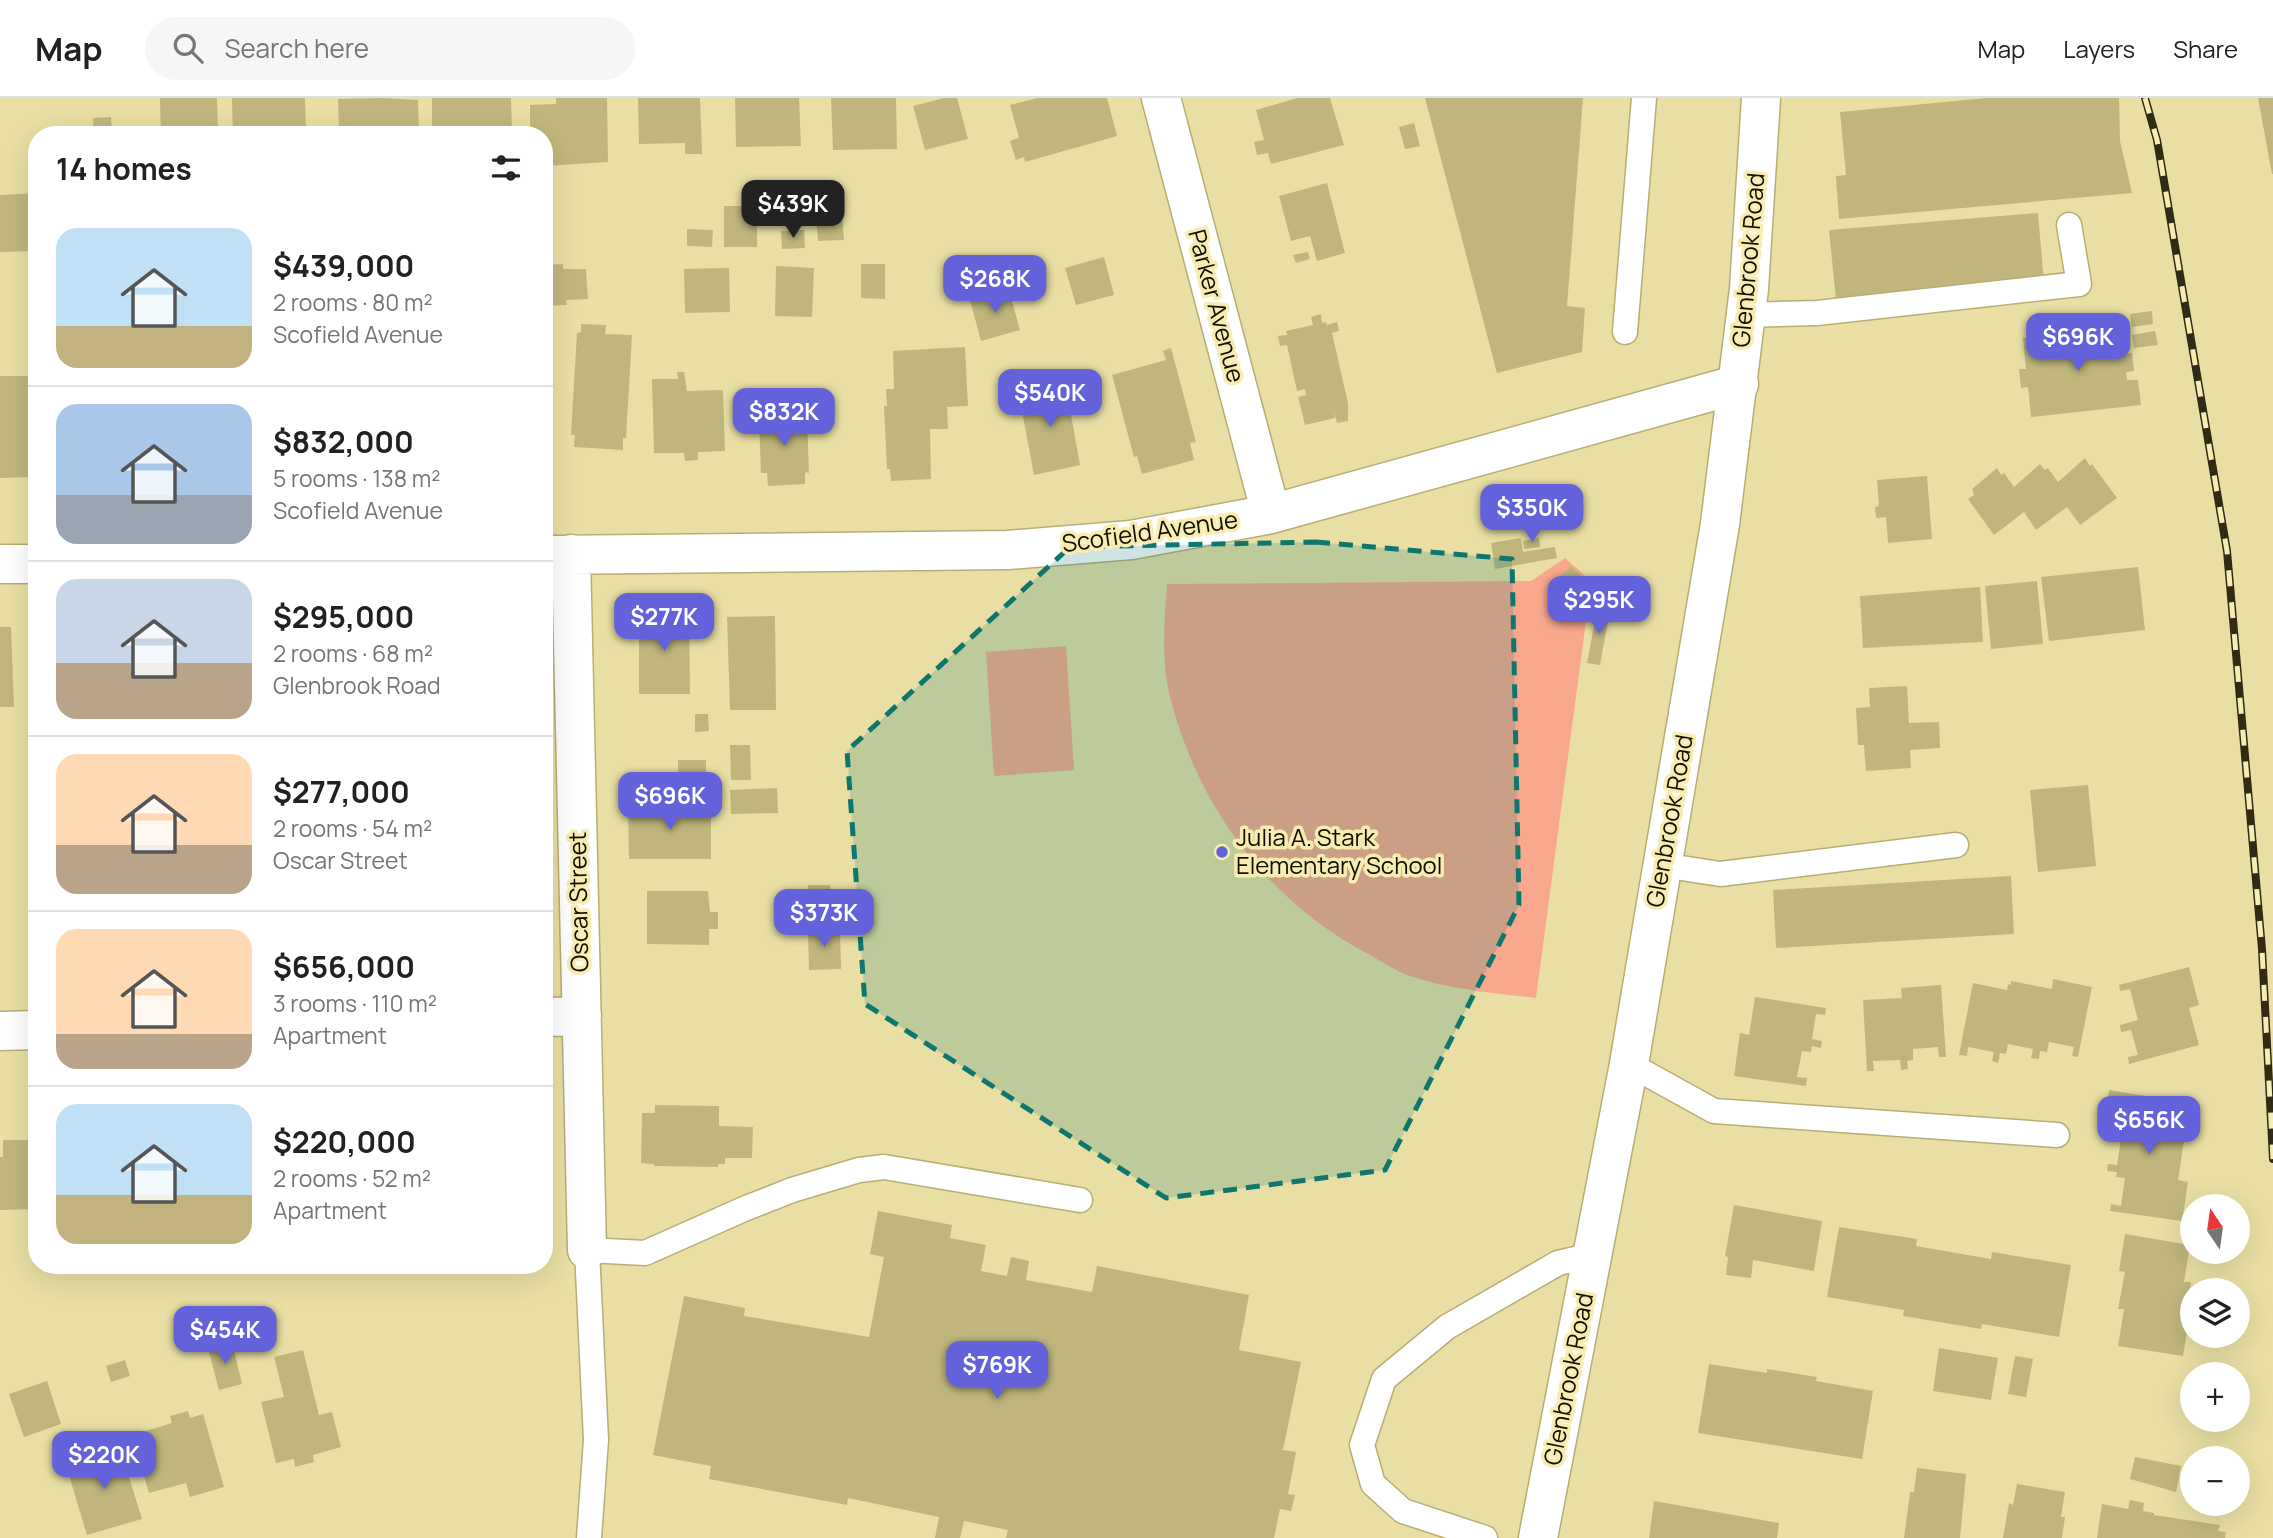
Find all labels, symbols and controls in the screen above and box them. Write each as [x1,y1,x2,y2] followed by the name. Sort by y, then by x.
[145,17,635,80] search box
[35,26,103,71] text: Map
[169,29,207,67] icon: search
[225,30,369,66] text: Search here
[1978,32,2025,65] text: Map
[2063,32,2135,65] text: Layers
[2173,32,2238,65] text: Share
[56,148,192,189] text: 14 homes
[487,149,525,187] icon: filters
[1723,171,1772,348] street label: Glenbrook Road
[744,180,842,240] pin: $439K
[758,187,829,219] text: $439K
[1181,225,1254,386] street label: Parker Avenue
[273,245,414,286] text: $439,000
[112,256,196,340] icon: home
[946,256,1044,315] pin: $268K
[959,262,1031,294] text: $268K
[273,286,433,318] text: 2 rooms · 80 m²
[2029,314,2127,373] pin: $696K
[273,318,443,350] text: Scofield Avenue
[2042,320,2114,352] text: $696K
[1001,370,1099,429] pin: $540K
[1014,376,1086,408] text: $540K
[735,388,833,448] pin: $832K
[749,395,819,427] text: $832K
[273,421,414,462] text: $832,000
[112,432,196,516] icon: home
[273,462,440,494] text: 5 rooms · 138 m²
[1483,484,1581,544] pin: $350K
[1496,491,1568,523] text: $350K
[273,494,443,526] text: Scofield Avenue
[1060,502,1240,559] street label: Scofield Avenue
[1550,576,1648,636] pin: $295K
[1564,583,1634,615] text: $295K
[615,594,713,653] pin: $277K
[273,596,414,637] text: $295,000
[630,600,698,632] text: $277K
[112,607,196,691] icon: home
[273,637,433,669] text: 2 rooms · 68 m²
[273,669,441,701] text: Glenbrook Road
[1637,732,1700,910] street label: Glenbrook Road
[273,771,410,812] text: $277,000
[621,772,719,832] pin: $696K
[634,779,706,811] text: $696K
[112,782,196,866] icon: home
[273,812,432,844] text: 2 rooms · 54 m²
[1236,820,1442,881] place label: Julia A. Stark Elementary School
[560,832,595,973] street label: Oscar Street
[273,844,408,876] text: Oscar Street
[1214,844,1230,860] marker: Julia A. Stark Elementary School
[775,890,873,949] pin: $373K
[790,896,858,928] text: $373K
[273,946,415,987] text: $656,000
[112,957,196,1041] icon: home
[273,987,437,1019] text: 3 rooms · 110 m²
[273,1019,387,1051] text: Apartment
[2100,1096,2198,1156] pin: $656K
[2113,1103,2185,1135] text: $656K
[273,1121,416,1162] text: $220,000
[112,1132,196,1216] icon: home
[273,1162,431,1194] text: 2 rooms · 52 m²
[273,1194,387,1226] text: Apartment
[2180,1194,2250,1264] north arrow
[2180,1194,2250,1516] map controls
[2180,1278,2250,1348] button: layers
[1535,1290,1600,1468] street label: Glenbrook Road
[176,1306,274,1366] pin: $454K
[190,1313,260,1345] text: $454K
[948,1342,1046,1401] pin: $769K
[962,1348,1032,1380] text: $769K
[2180,1362,2250,1432] button: +
[55,1432,153,1491] pin: $220K
[68,1438,140,1470] text: $220K
[2180,1446,2250,1516] button: −

